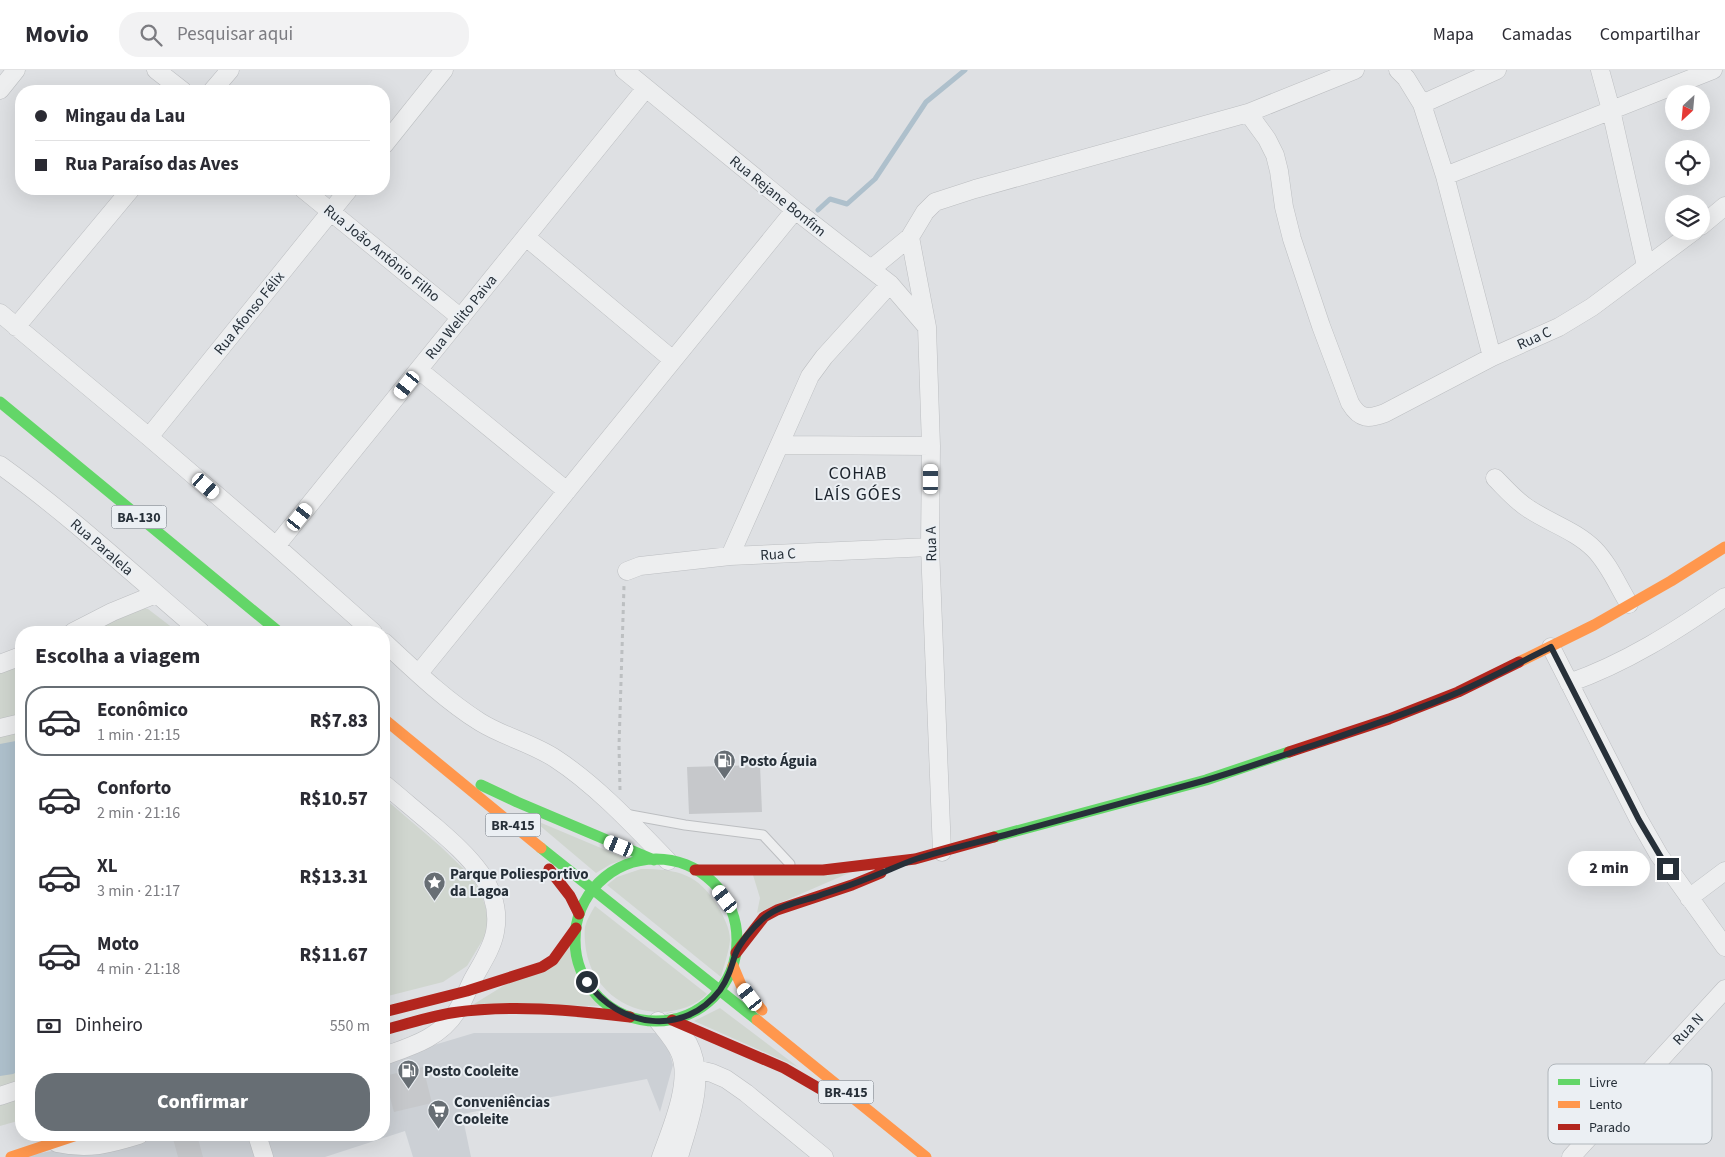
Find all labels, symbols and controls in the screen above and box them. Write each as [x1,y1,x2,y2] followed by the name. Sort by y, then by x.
[119,12,469,57] search box
[25,17,89,52] text: Movio
[137,21,165,49] icon: search
[177,21,293,48] text: Pesquisar aqui
[1433,22,1474,47] text: Mapa
[1502,22,1572,47] text: Camadas
[1600,22,1700,47] text: Compartilhar
[1665,85,1710,130] north arrow
[1665,85,1710,240] map controls
[65,103,185,130] text: Mingau da Lau
[1665,140,1710,185] button: locate
[65,151,239,178] text: Rua Paraíso das Aves
[725,151,830,242] street label: Rua Rejane Bonfim
[1665,195,1710,240] button: layers
[319,200,444,307] street label: Rua João Antônio Filho
[209,267,290,360] street label: Rua Afonso Félix
[421,271,502,364] street label: Rua Welito Paiva
[1514,321,1555,355] street label: Rua C
[391,369,422,401] car
[814,461,902,507] district label: COHAB LAÍS GÓES
[923,464,938,494] car
[189,470,222,502] car
[284,501,315,533] car
[112,506,166,528] road number: BA-130
[65,514,138,581] street label: Rua Paralela
[921,525,942,562] street label: Rua A
[760,543,797,566] street label: Rua C
[35,640,200,672] text: Escolha a viagem
[97,697,188,724] text: Econômico
[37,699,82,744] icon: car
[310,708,368,735] text: R$7.83
[97,724,180,746] text: 1 min · 21:15
[712,749,736,780] fuel station icon: Posto Águia
[740,751,817,772] place label: Posto Águia
[97,775,171,802] text: Conforto
[37,777,82,822] icon: car
[300,786,368,813] text: R$10.57
[97,802,180,824] text: 2 min · 21:16
[486,814,540,836] road number: BR-415
[602,833,635,859] car
[1568,852,1650,886] callout: 2 min
[97,853,118,880] text: XL
[37,855,82,900] icon: car
[1589,857,1629,879] text: 2 min
[1657,858,1679,880] route end
[300,864,368,891] text: R$13.31
[450,864,589,902] place label: Parque Poliesportivo da Lagoa
[422,871,446,902] place icon: Parque Poliesportivo da Lagoa
[97,880,180,902] text: 3 min · 21:17
[709,883,740,915] car
[97,931,139,958] text: Moto
[37,933,82,978] icon: car
[300,942,368,969] text: R$11.67
[97,958,180,980] text: 4 min · 21:18
[576,971,598,993] route start
[734,981,765,1013] car
[1668,1009,1709,1050] street label: Rua N
[35,1012,63,1040] icon: cash
[75,1012,143,1039] text: Dinheiro
[330,1015,370,1037] text: 550 m
[396,1059,420,1090] fuel station icon: Posto Cooleite
[424,1061,519,1082] place label: Posto Cooleite
[1548,1064,1712,1144] legend
[35,1073,370,1131] button: Confirmar
[1589,1073,1618,1093] text: Livre
[818,1080,874,1104] road number: BR-415
[454,1092,550,1130] place label: Conveniências Cooleite
[1589,1095,1622,1115] text: Lento
[426,1099,450,1130] supermarket icon: Conveniências Cooleite
[1589,1118,1630,1138] text: Parado

